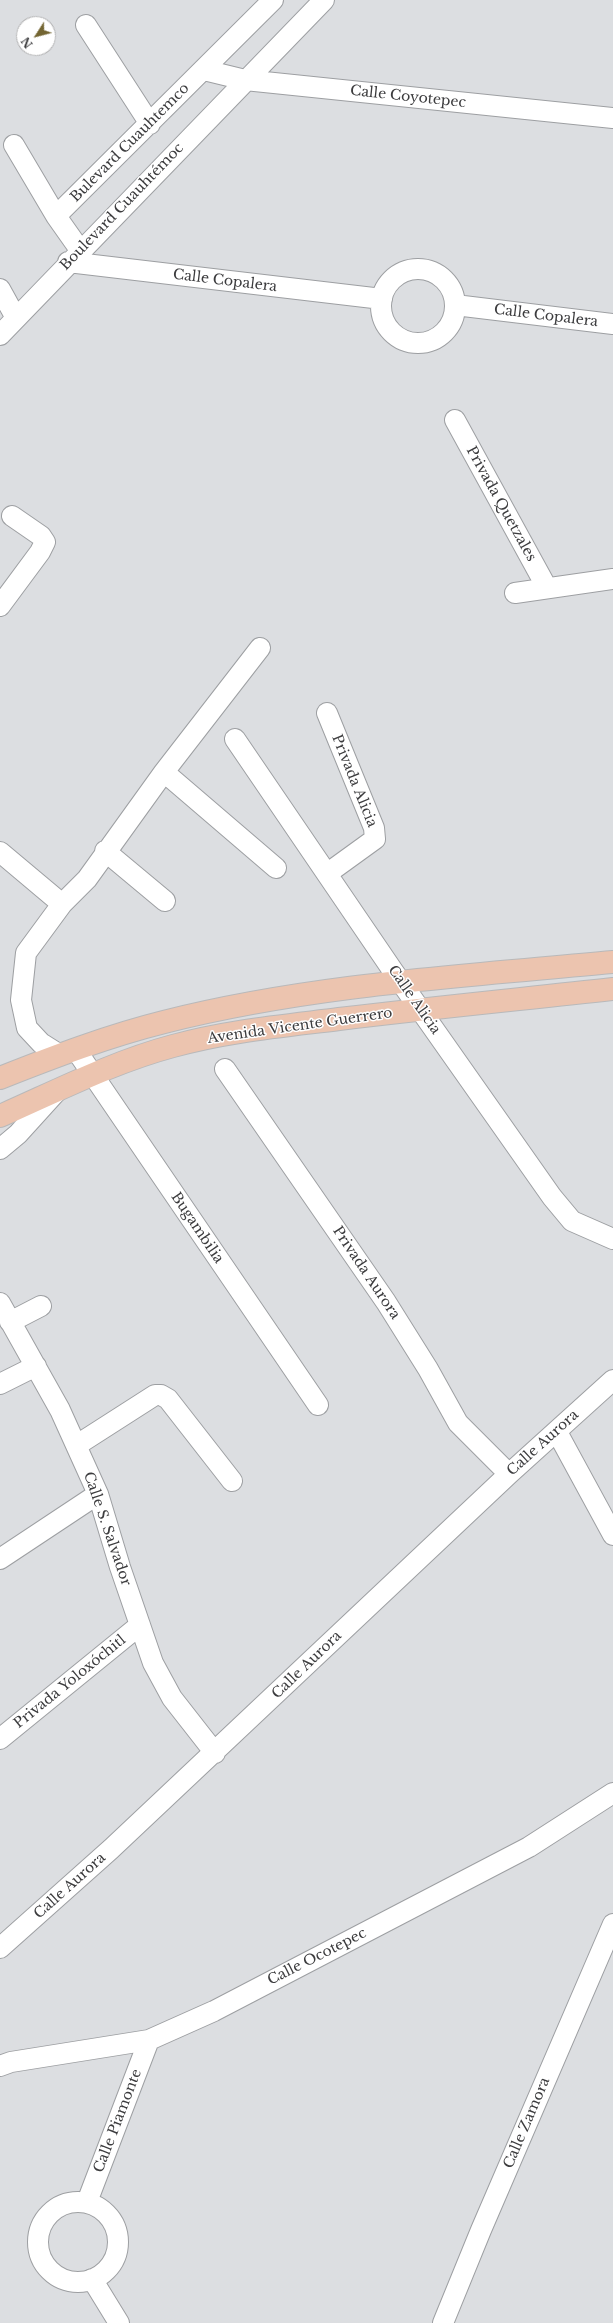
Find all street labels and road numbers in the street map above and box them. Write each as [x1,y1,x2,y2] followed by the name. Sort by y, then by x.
[67,80,193,206] street label: Bulevard Cuauhtemco
[349,83,467,111] street label: Calle Coyotepec
[57,140,187,274] street label: Boulevard Cuauhtémoc
[172,266,278,296] street label: Calle Copalera
[493,301,599,331] street label: Calle Copalera
[462,444,540,564] street label: Privada Quetzales
[328,732,380,830] street label: Privada Alicia
[384,962,444,1038] street label: Calle Alicia
[206,1005,394,1047] street label: Avenida Vicente Guerrero
[167,1189,227,1267] street label: Bugambilia
[329,1223,403,1323] street label: Privada Aurora
[504,1407,582,1479] street label: Calle Aurora
[80,1470,134,1588] street label: Calle S. Salvador
[269,1628,345,1702] street label: Calle Aurora
[11,1632,129,1732] street label: Privada Yoloxóchitl
[31,1850,109,1922] street label: Calle Aurora
[265,1925,369,1989] street label: Calle Ocotepec
[91,2067,145,2175] street label: Calle Piamonte
[500,2075,554,2171] street label: Calle Zamora

